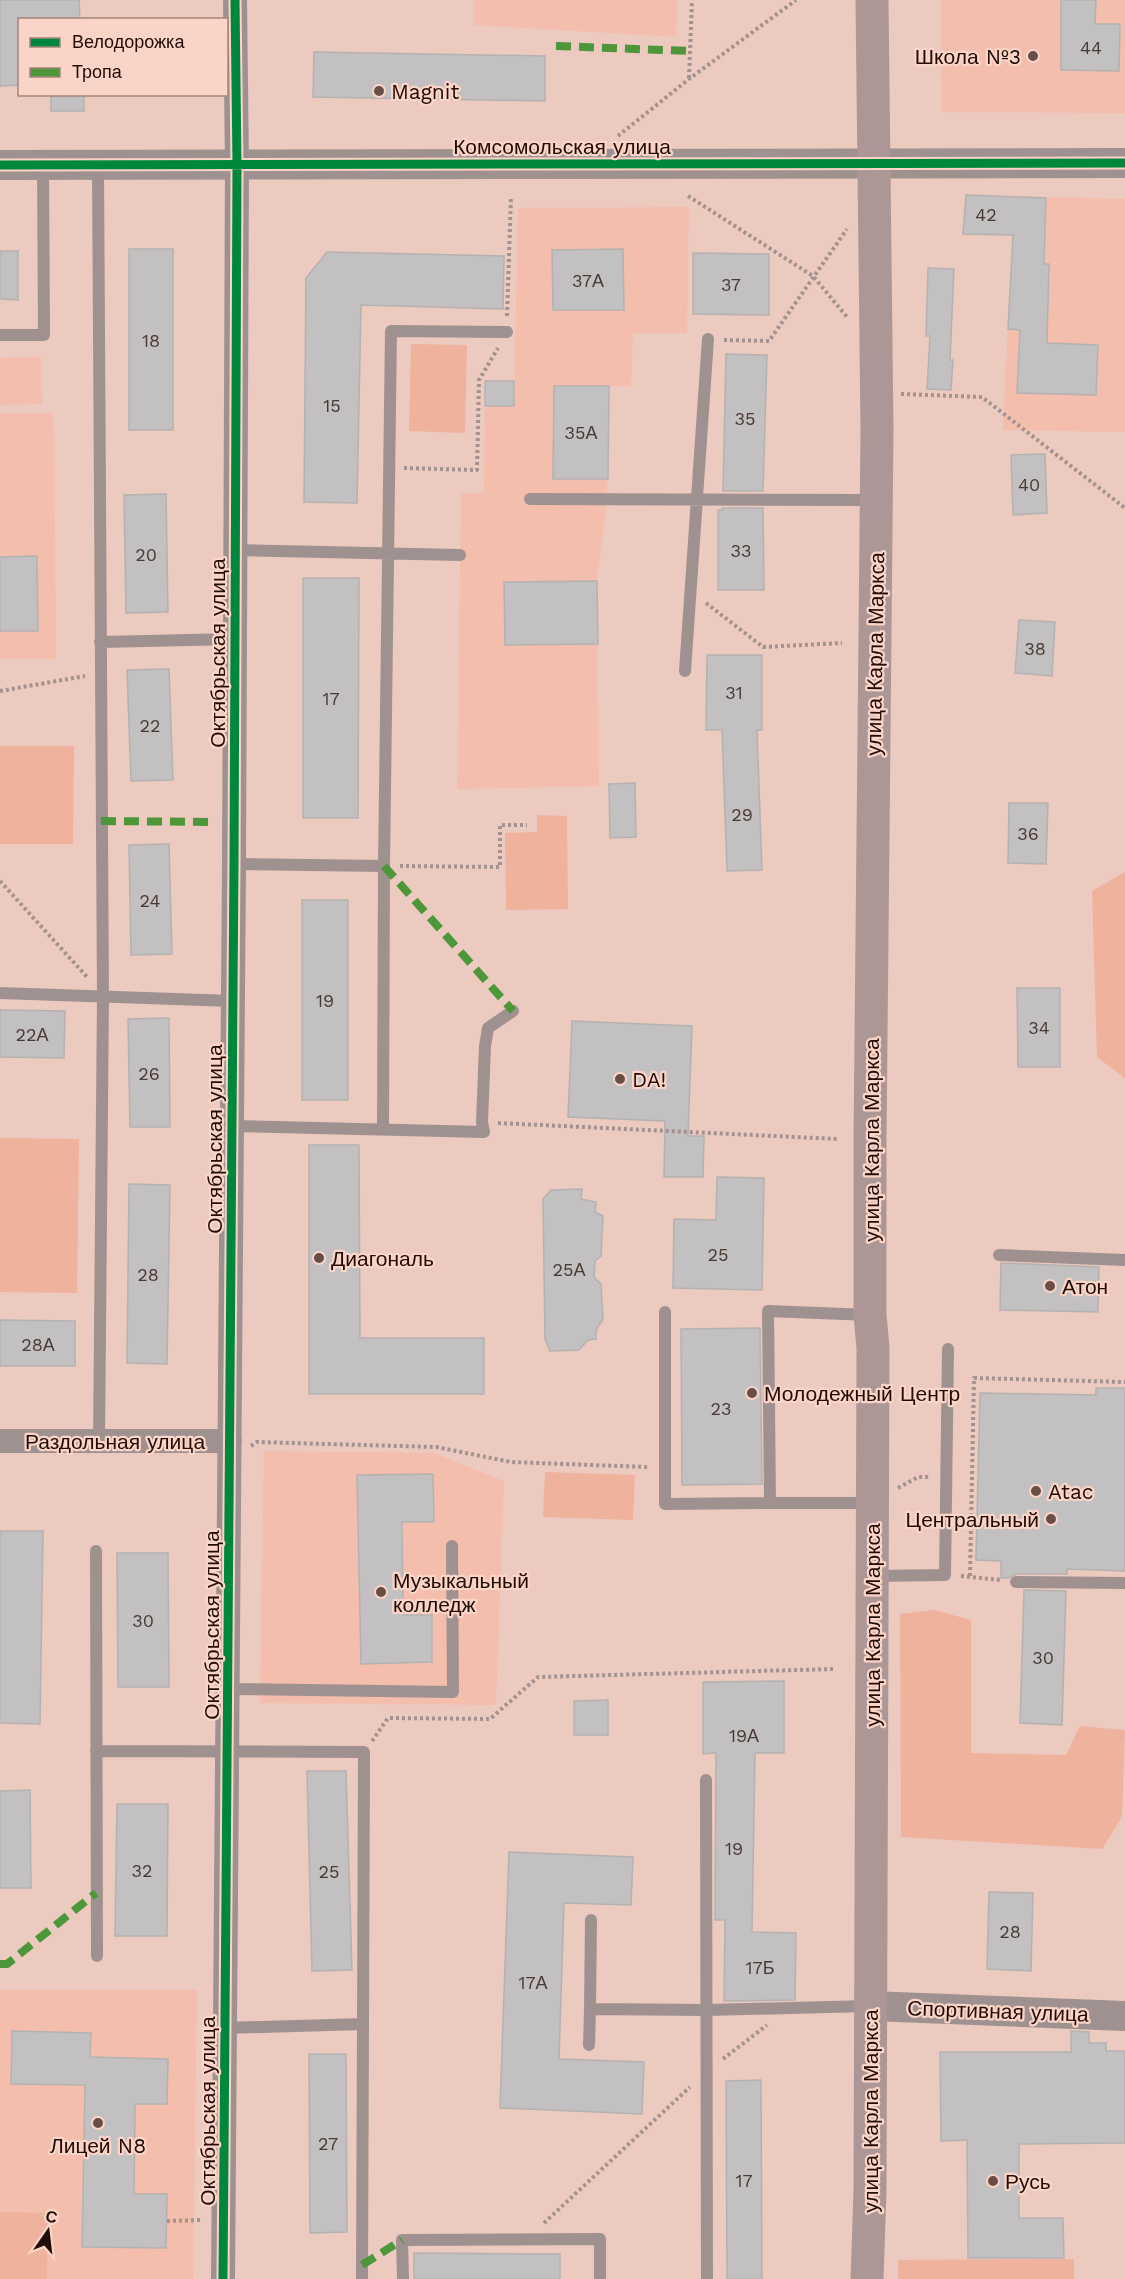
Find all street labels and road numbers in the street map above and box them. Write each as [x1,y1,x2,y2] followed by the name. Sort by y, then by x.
[453,134,671,159] street label: Комсомольская улица
[861,552,889,756] street label: улица Карла Маркса
[205,558,230,748] street label: Октябрьская улица
[859,1038,884,1242] street label: улица Карла Маркса
[202,1044,227,1234] street label: Октябрьская улица
[25,1429,205,1454] street label: Раздольная улица
[860,1523,885,1727] street label: улица Карла Маркса
[199,1530,224,1720] street label: Октябрьская улица
[907,1995,1089,2027] street label: Спортивная улица
[858,2009,883,2213] street label: улица Карла Маркса
[195,2016,220,2206] street label: Октябрьская улица

